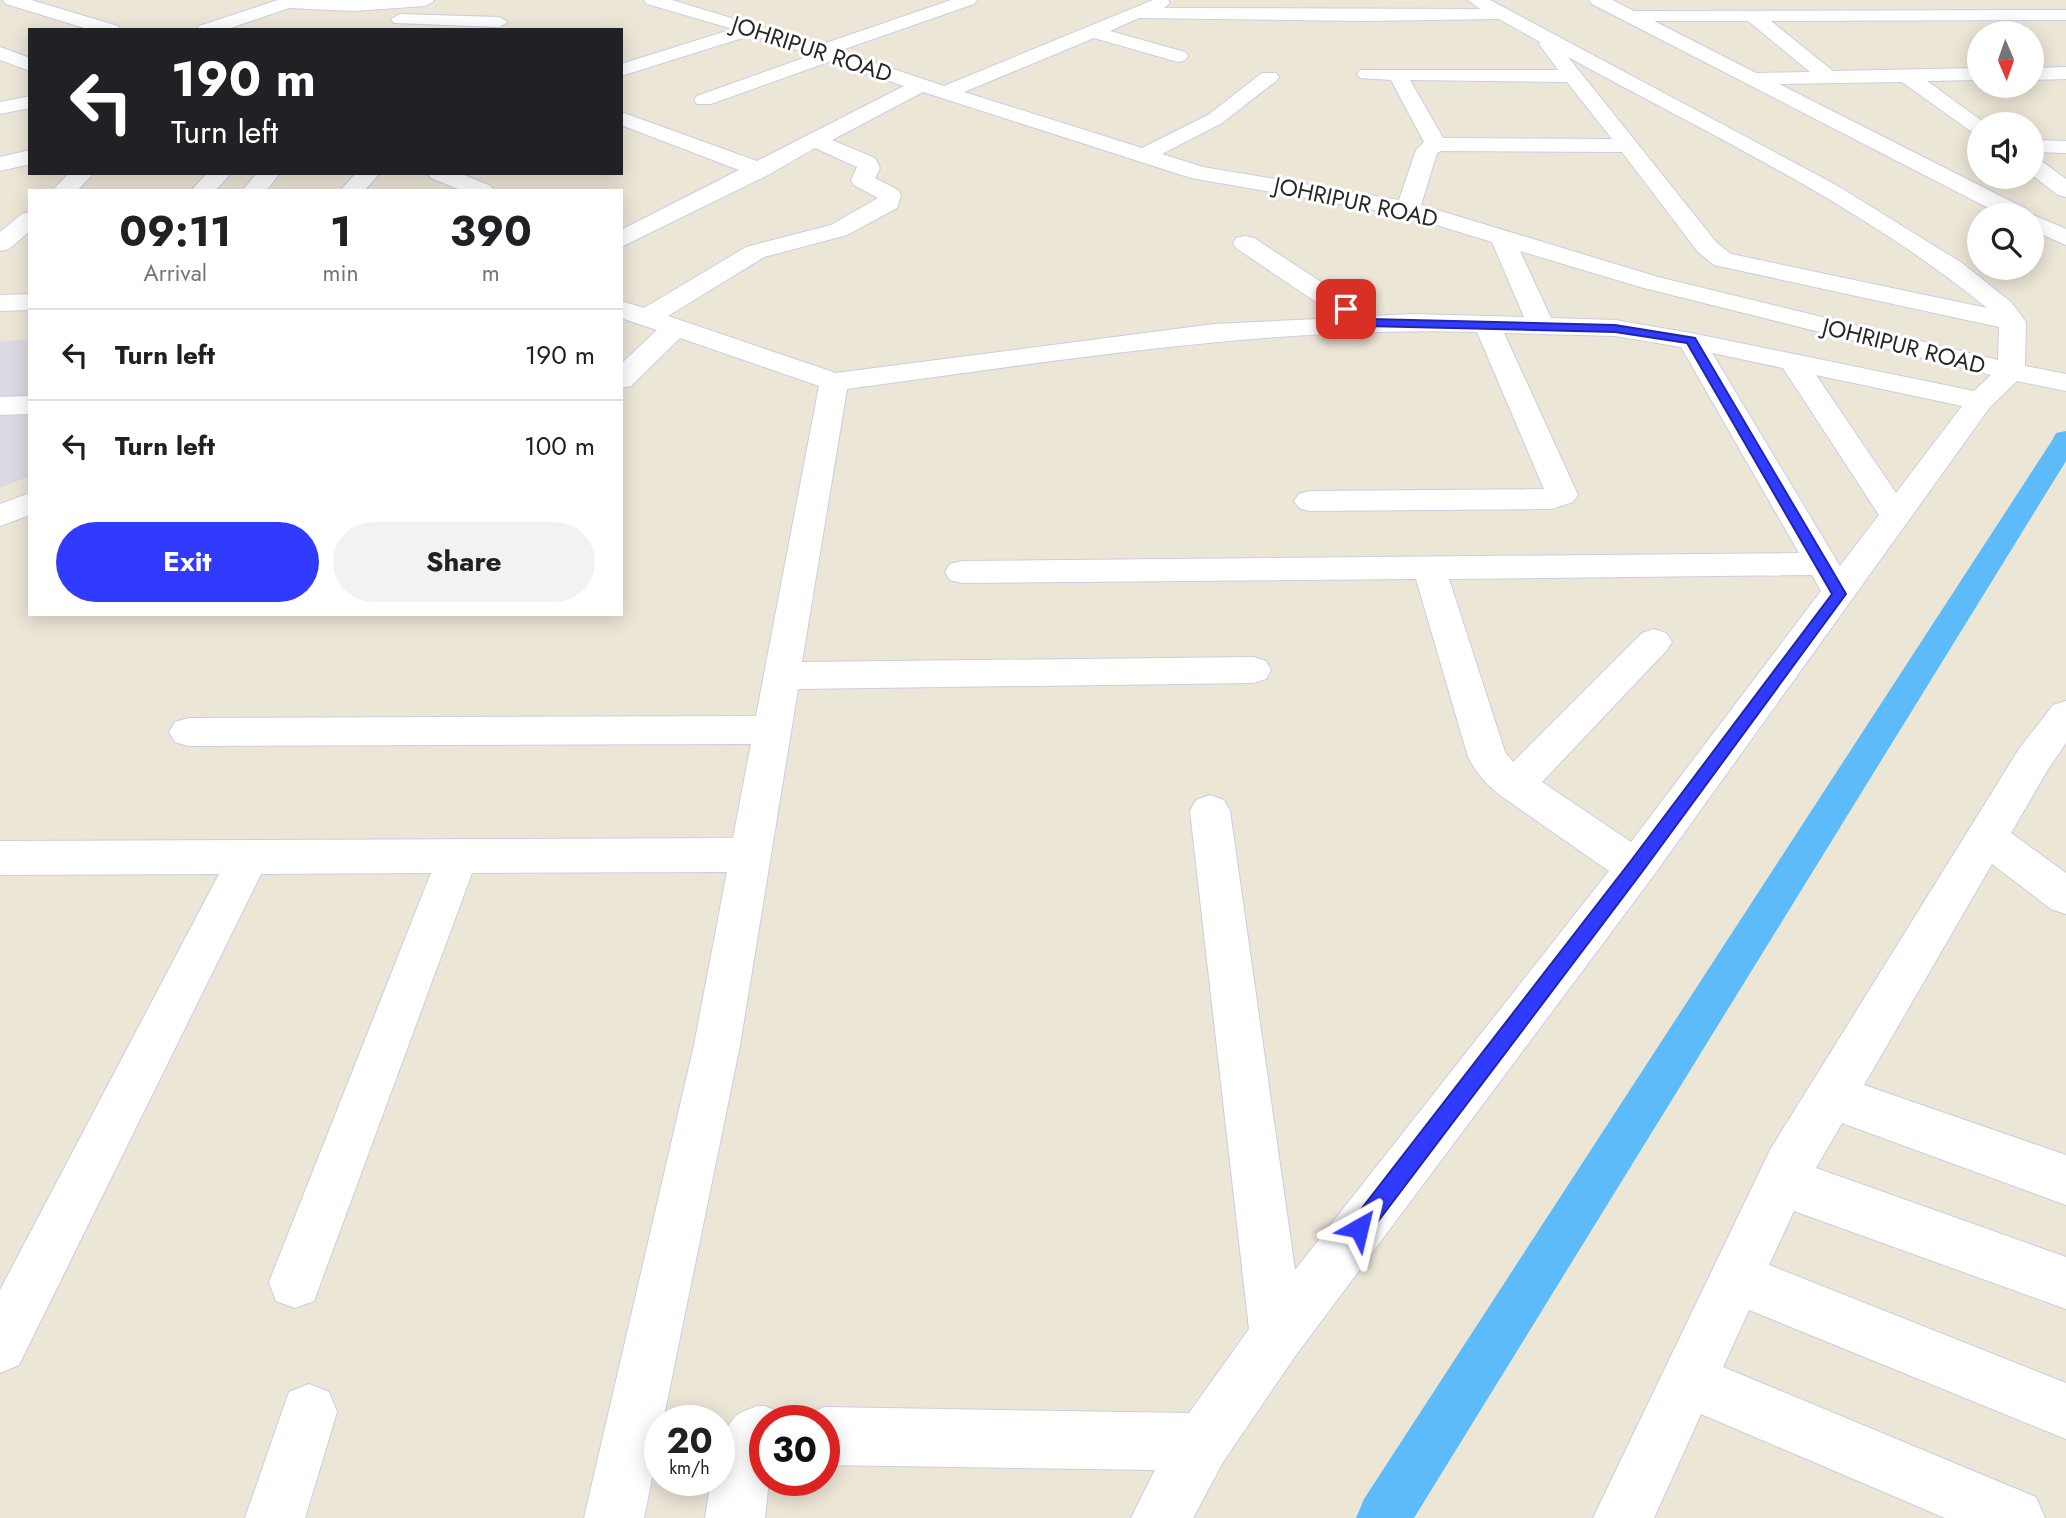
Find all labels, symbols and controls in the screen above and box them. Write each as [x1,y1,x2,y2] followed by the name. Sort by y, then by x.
[725,6,896,91] street label: JOHRIPUR ROAD
[1967,21,2044,98] north arrow
[1967,21,2044,280] map controls
[171,44,316,114] text: 190 m
[56,56,147,147] icon: left
[171,109,278,155] text: Turn left
[1967,112,2044,189] button: sound
[1268,167,1441,236] street label: JOHRIPUR ROAD
[119,201,231,262] text: 09:11
[330,201,351,262] text: 1
[450,201,532,262] text: 390
[1967,203,2044,280] button: search
[144,256,207,290] text: Arrival
[323,256,359,290] text: min
[482,256,500,290] text: m
[1316,279,1376,339] pin
[1327,290,1365,328] icon: arrive
[1816,309,1989,383] street label: JOHRIPUR ROAD
[56,336,94,374] icon: left
[115,336,215,374] text: Turn left
[525,336,595,374] text: 190 m
[56,427,94,465] icon: left
[115,427,215,465] text: Turn left
[524,427,595,465] text: 100 m
[56,522,319,602] button: Exit
[333,522,595,602] button: Share
[1322,1191,1396,1265] position arrow
[749,1405,840,1496] speed limit sign: 30
[666,1416,713,1466] text: 20
[669,1455,710,1481] text: km/h

